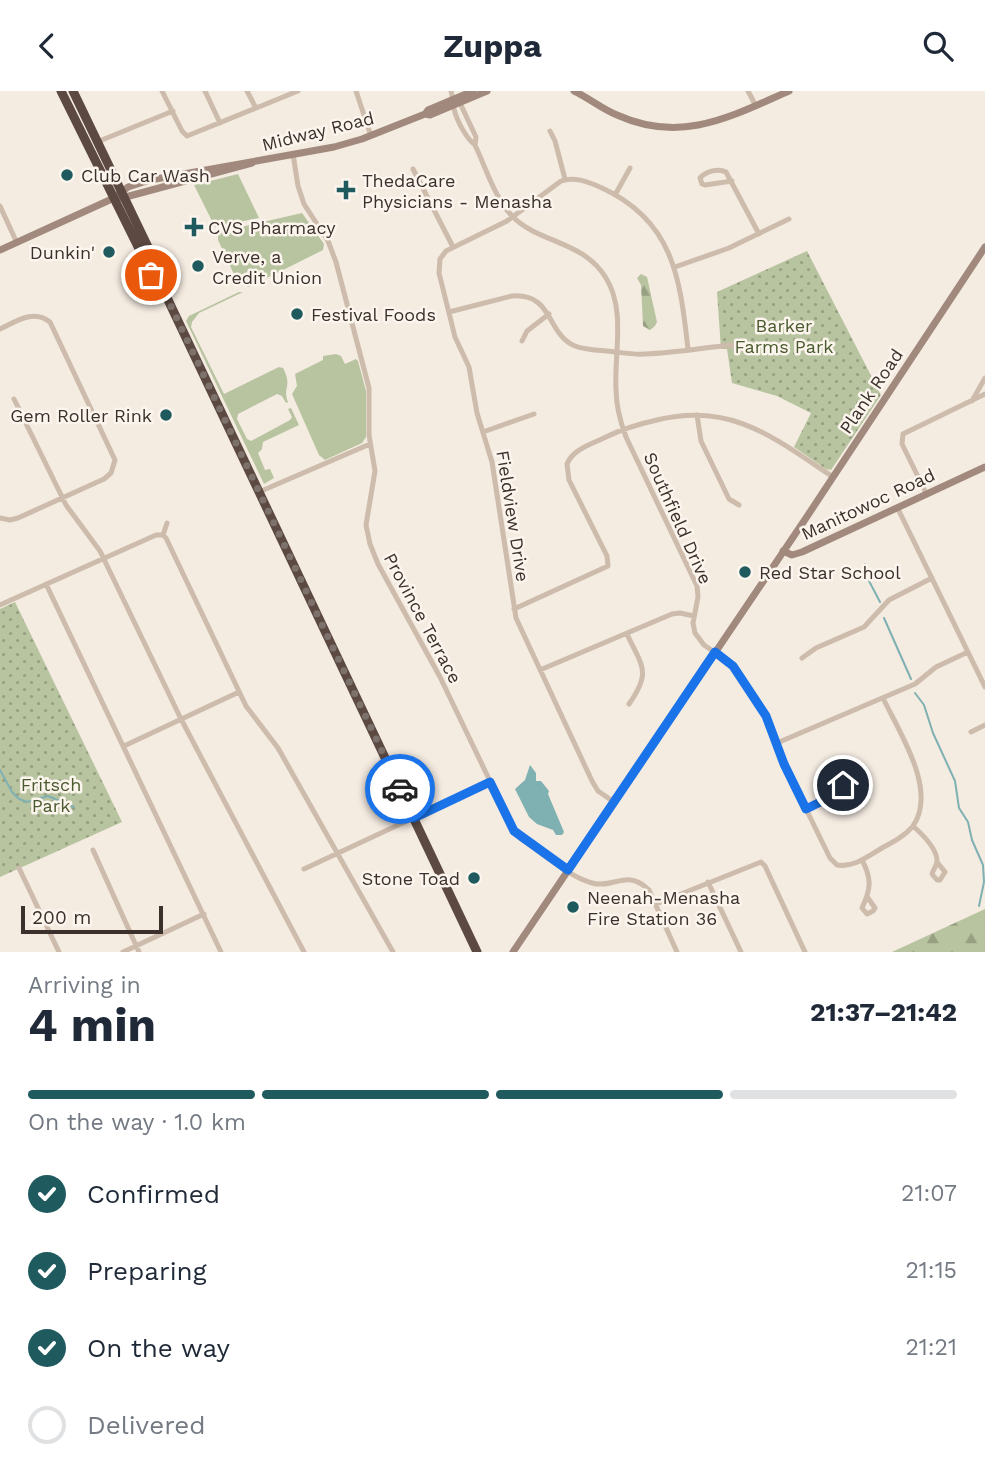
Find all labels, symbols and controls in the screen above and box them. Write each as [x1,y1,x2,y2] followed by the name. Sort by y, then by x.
[28,27,66,65] icon: back
[443,27,542,65] text: Zuppa
[919,27,957,65] icon: search
[260,107,376,155] street label: Midway Road
[81,165,210,186] place label: Club Car Wash
[59,167,75,183] marker: Club Car Wash
[362,170,552,212] place label: ThedaCare Physicians - Menasha
[336,180,356,200] marker: ThedaCare Physicians - Menasha
[208,217,336,238] place label: CVS Pharmacy
[186,219,202,235] marker: CVS Pharmacy
[30,242,95,263] place label: Dunkin'
[101,244,117,260] marker: Dunkin'
[121,245,181,305] pin
[212,246,322,288] place label: Verve, a Credit Union
[132,256,170,294] icon: bag
[190,258,206,274] marker: Verve, a Credit Union
[311,304,436,325] place label: Festival Foods
[289,306,305,322] marker: Festival Foods
[734,315,834,357] park label: Barker Farms Park
[835,345,907,437] street label: Plank Road
[10,405,152,426] place label: Gem Roller Rink
[158,407,174,423] marker: Gem Roller Rink
[492,449,534,583] street label: Fieldview Drive
[640,449,716,587] street label: Southfield Drive
[798,464,938,544] street label: Manitowoc Road
[380,549,466,687] street label: Province Terrace
[759,562,901,583] place label: Red Star School
[737,564,753,580] marker: Red Star School
[365,754,435,824] courier
[813,755,873,815] pin
[824,766,862,804] icon: home
[381,770,419,808] icon: car
[21,774,81,816] park label: Fritsch Park
[362,868,460,889] place label: Stone Toad
[466,870,482,886] marker: Stone Toad
[587,887,740,929] place label: Neenah-Menasha Fire Station 36
[565,899,581,915] marker: Neenah-Menasha Fire Station 36
[21,903,163,935] scale bar
[32,906,91,929] text: 200 m
[28,972,141,999] text: Arriving in
[810,997,957,1027] text: 21:37–21:42
[28,998,156,1052] text: 4 min
[28,1109,246,1136] text: On the way · 1.0 km
[28,1175,66,1213] icon: check
[87,1179,220,1209] text: Confirmed
[901,1180,957,1207] text: 21:07
[28,1252,66,1290] icon: check
[87,1256,207,1286] text: Preparing
[905,1257,957,1284] text: 21:15
[28,1329,66,1367] icon: check
[87,1333,230,1363] text: On the way
[905,1334,957,1361] text: 21:21
[87,1410,206,1440] text: Delivered

